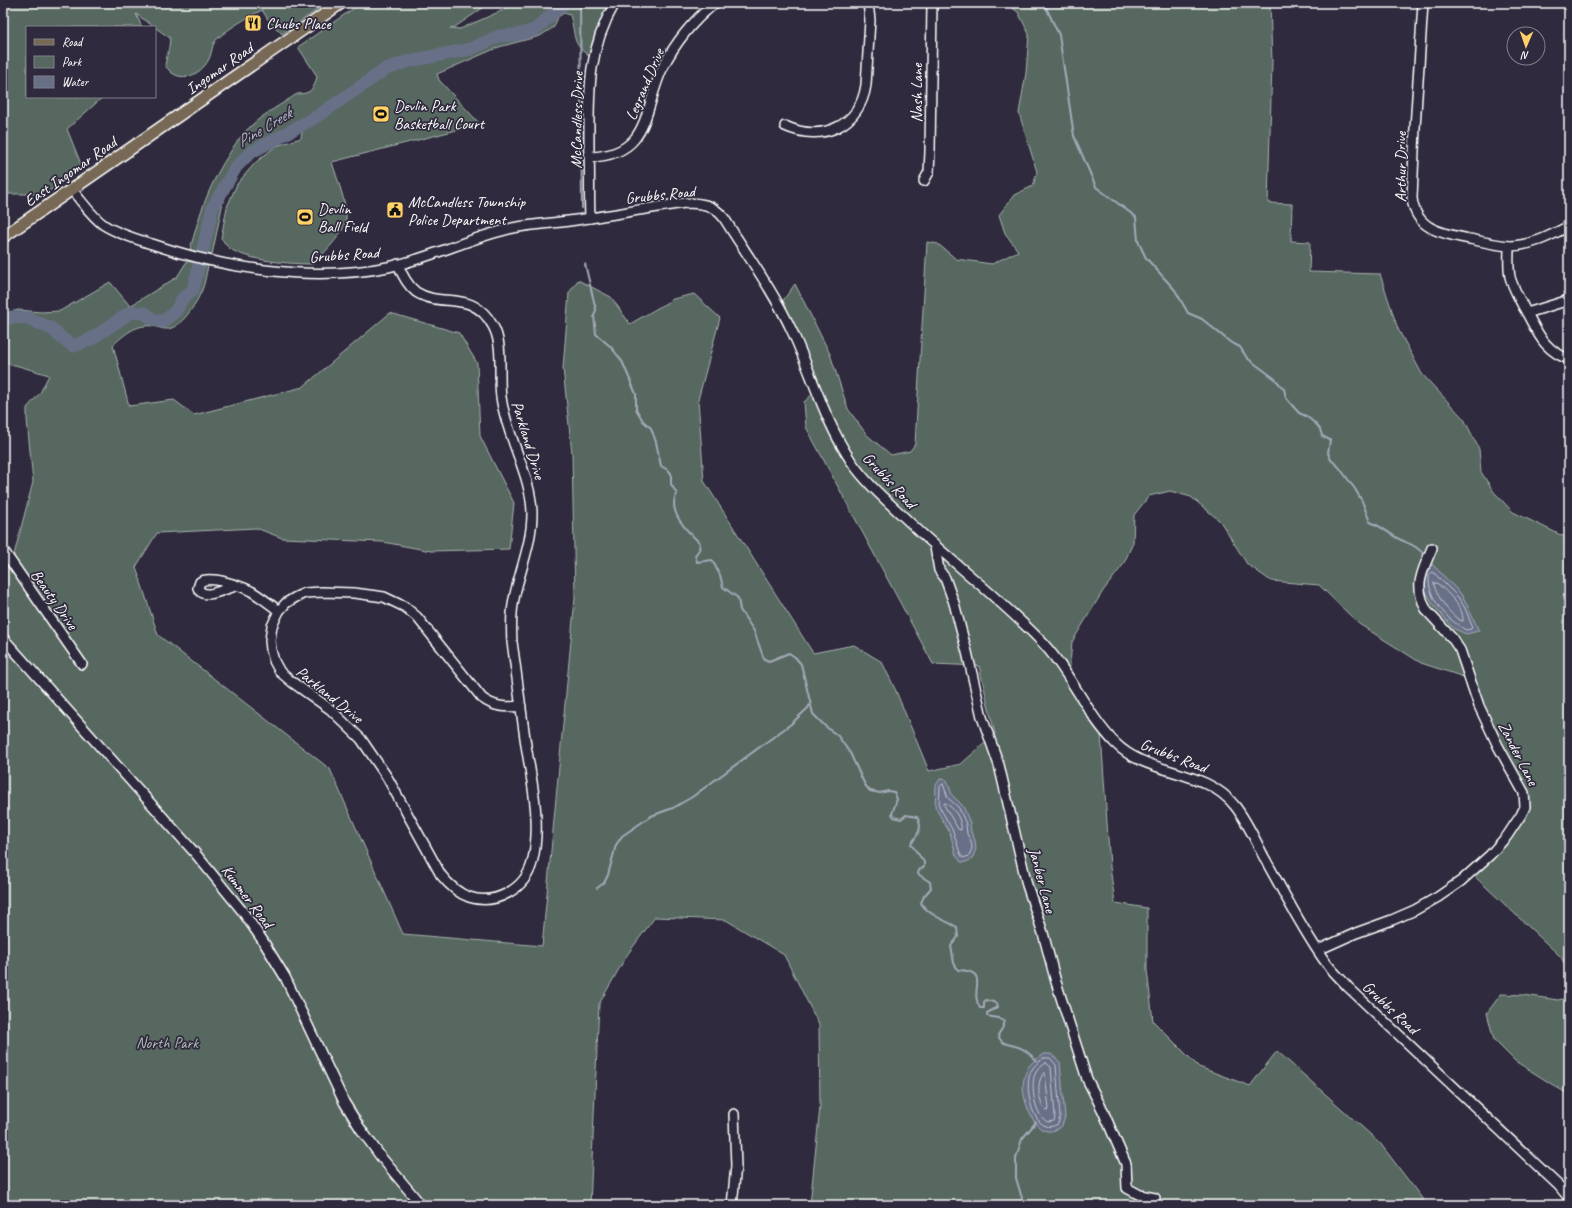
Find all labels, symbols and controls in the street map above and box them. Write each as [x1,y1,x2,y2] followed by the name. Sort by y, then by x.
[243,13,263,33] restaurant icon: Chubs Place
[266,14,332,34] place label: Chubs Place
[26,26,156,98] legend
[1506,26,1546,66] north arrow
[62,34,84,50] text: Road
[182,37,259,99] street label: Ingomar Road
[621,44,670,123] street label: Legrand Drive
[1520,49,1529,63] text: N
[62,54,83,70] text: Park
[907,62,927,122] street label: Nash Lane
[566,70,588,169] street label: McCandless Drive
[62,74,90,90] text: Water
[394,96,486,134] place label: Devlin Park Basketball Court
[233,101,299,152] water label: Pine Creek
[371,104,391,124] sports icon: Devlin Park Basketball Court
[1391,130,1411,202] street label: Arthur Drive
[21,131,123,211] street label: East Ingomar Road
[624,181,698,209] street label: Grubbs Road
[408,192,526,230] place label: McCandless Township Police Department
[318,199,370,237] place label: Devlin Ball Field
[385,200,405,220] public building icon: McCandless Township Police Department
[295,207,315,227] sports icon: Devlin Ball Field
[309,242,382,267] street label: Grubbs Road
[507,399,550,483] street label: Parkland Drive
[858,448,922,515] street label: Grubbs Road
[26,566,83,635] street label: Beauty Drive
[292,662,368,729] street label: Parkland Drive
[1494,718,1544,790] street label: Zander Lane
[1138,734,1212,779] street label: Grubbs Road
[1024,845,1061,917] street label: Janber Lane
[217,861,279,934] street label: Kummer Road
[1358,977,1425,1041] street label: Grubbs Road
[136,1033,199,1053] park label: North Park

